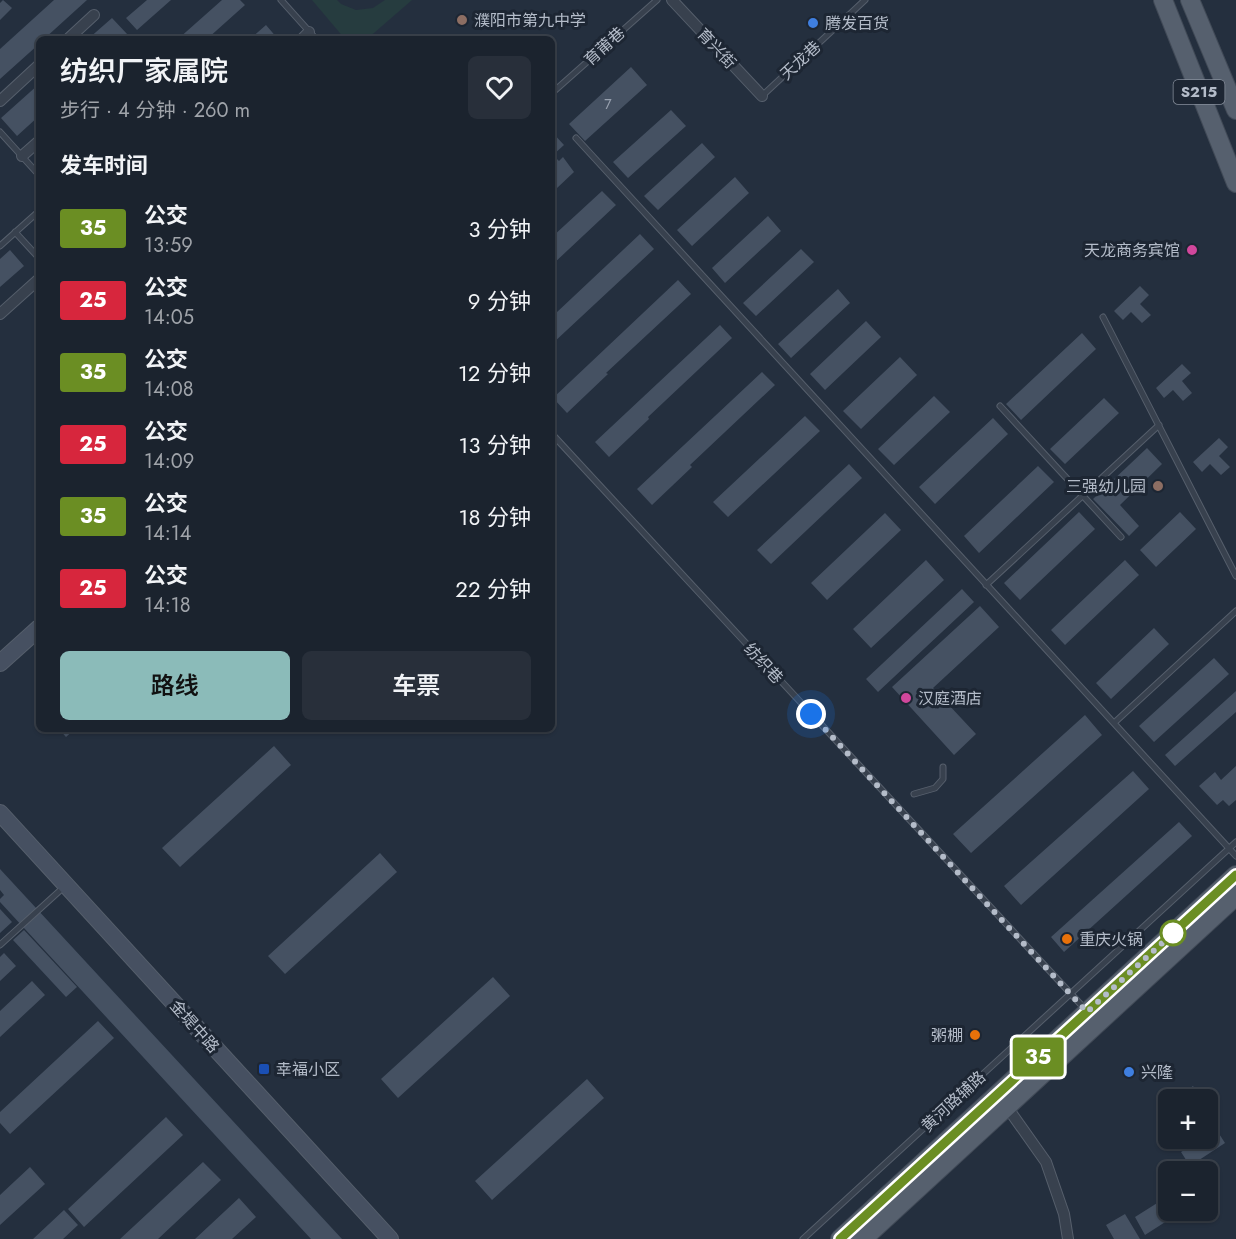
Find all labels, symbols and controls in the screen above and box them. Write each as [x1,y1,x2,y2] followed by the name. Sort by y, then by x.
[474,9,586,32] place label: 濮阳市第九中学
[825,12,889,35] place label: 腾发百货
[455,13,469,27] marker: 濮阳市第九中学
[806,16,820,30] marker: 腾发百货
[579,22,630,71] street label: 育莆巷
[692,23,741,74] street label: 育兴街
[775,36,826,85] street label: 天龙巷
[60,51,228,92] text: 纺织厂家属院
[468,56,531,119] button: heart
[1174,80,1224,104] road number: S215
[604,94,612,114] house number: 7
[60,96,250,125] text: 步行 · 4 分钟 · 260 m
[60,149,148,181] text: 发车时间
[144,199,188,231] text: 公交
[80,213,106,243] text: 35
[468,213,531,245] text: 3 分钟
[144,231,193,260] text: 13:59
[1084,239,1180,262] place label: 天龙商务宾馆
[1185,243,1199,257] marker: 天龙商务宾馆
[144,271,188,303] text: 公交
[79,285,107,315] text: 25
[468,285,531,317] text: 9 分钟
[144,303,194,332] text: 14:05
[144,343,188,375] text: 公交
[80,357,106,387] text: 35
[458,357,531,389] text: 12 分钟
[144,375,194,404] text: 14:08
[144,415,188,447] text: 公交
[79,429,107,459] text: 25
[458,429,531,461] text: 13 分钟
[144,447,194,476] text: 14:09
[1066,475,1146,498] place label: 三强幼儿园
[1151,479,1165,493] marker: 三强幼儿园
[144,487,188,519] text: 公交
[80,501,106,531] text: 35
[458,501,531,533] text: 18 分钟
[144,519,191,548] text: 14:14
[144,559,188,591] text: 公交
[79,573,107,603] text: 25
[455,573,531,605] text: 22 分钟
[144,591,191,620] text: 14:18
[739,638,788,689] street label: 纺织巷
[60,651,290,720] button: 路线
[302,651,531,720] button: 车票
[918,687,982,710] place label: 汉庭酒店
[899,691,913,705] marker: 汉庭酒店
[796,699,826,729] your location
[1160,920,1186,946] unlabelled marker
[1079,928,1143,951] place label: 重庆火锅
[1060,932,1074,946] marker: 重庆火锅
[165,995,225,1058] street label: 金堤中路
[931,1024,963,1047] place label: 粥棚
[968,1028,982,1042] marker: 粥棚
[1011,1038,1065,1076] line badge: 35
[1025,1042,1051,1072] text: 35
[276,1058,340,1081] place label: 幸福小区
[1141,1061,1173,1084] place label: 兴隆
[257,1062,271,1076] marker: 幸福小区
[1122,1065,1136,1079] marker: 兴隆
[916,1066,990,1137] street label: 黄河路辅路
[1158,1089,1218,1221] map controls
[1158,1089,1218,1149] button: +
[1158,1161,1218,1221] button: −

